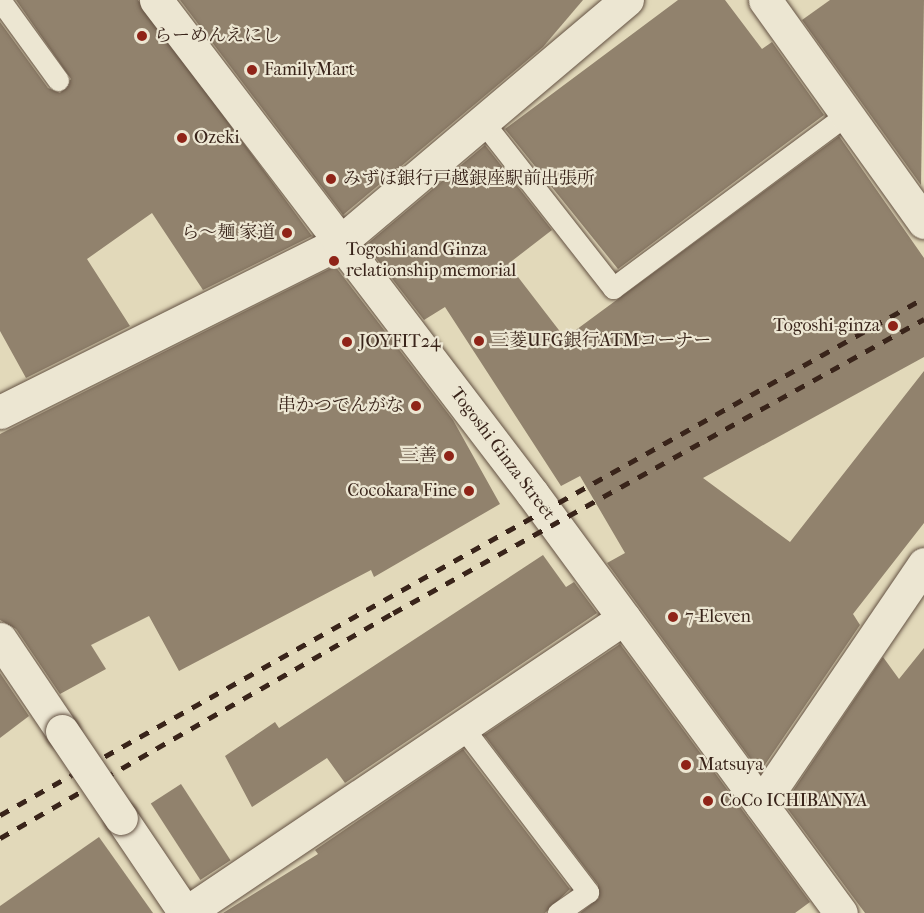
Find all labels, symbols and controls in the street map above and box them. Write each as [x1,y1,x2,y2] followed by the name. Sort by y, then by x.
[154,25,280,47] place label: らーめんえにし
[135,29,149,43] marker: らーめんえにし
[264,59,355,81] place label: FamilyMart
[245,63,259,77] marker: FamilyMart
[194,127,240,149] place label: Ozeki
[175,131,189,145] marker: Ozeki
[343,168,595,190] place label: みずほ銀行戸越銀座駅前出張所
[324,172,338,186] marker: みずほ銀行戸越銀座駅前出張所
[181,222,275,244] place label: ら～麺 家道
[280,226,294,240] marker: ら～麺 家道
[346,240,516,282] place label: Togoshi and Ginza relationship memorial
[327,254,341,268] marker: Togoshi and Ginza relationship memorial
[773,315,880,337] place label: Togoshi-ginza
[884,317,902,335] marker: Togoshi-ginza
[491,330,711,352] place label: 三菱UFG銀行ATMコーナー
[359,331,441,353] place label: JOYFIT24
[472,334,486,348] marker: 三菱UFG銀行ATMコーナー
[340,335,354,349] marker: JOYFIT24
[445,383,559,525] street label: Togoshi Ginza Street
[278,395,404,417] place label: 串かつでんがな
[409,399,423,413] marker: 串かつでんがな
[401,445,437,467] place label: 三善
[442,449,456,463] marker: 三善
[347,480,457,502] place label: Cocokara Fine
[462,484,476,498] marker: Cocokara Fine
[685,606,751,628] place label: 7-Eleven
[666,610,680,624] marker: 7-Eleven
[698,754,763,776] place label: Matsuya
[679,758,693,772] marker: Matsuya
[720,790,867,812] place label: CoCo ICHIBANYA
[701,794,715,808] marker: CoCo ICHIBANYA

